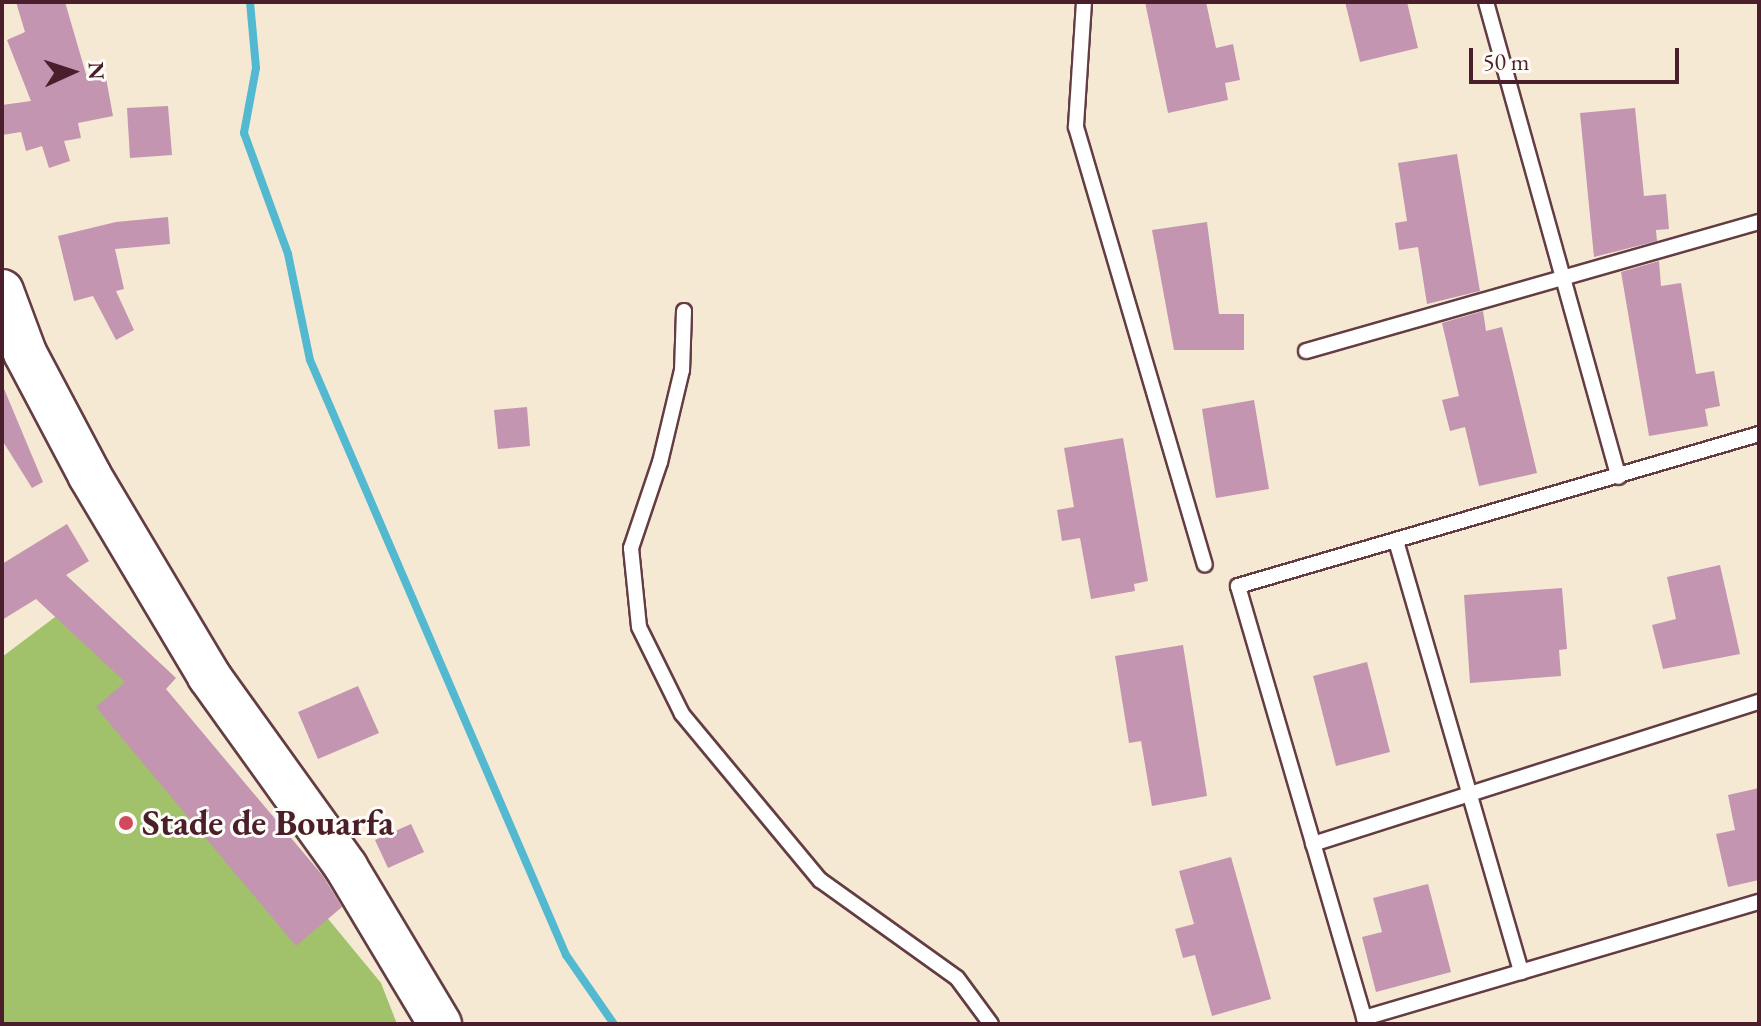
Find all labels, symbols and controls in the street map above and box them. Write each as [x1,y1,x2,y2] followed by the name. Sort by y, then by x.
[32,32,112,112] north arrow
[1473,32,1683,82] scale bar
[1483,46,1530,77] text: 50 m
[82,61,111,80] text: N
[142,801,394,845] place label: Stade de Bouarfa
[117,814,135,832] marker: Stade de Bouarfa

